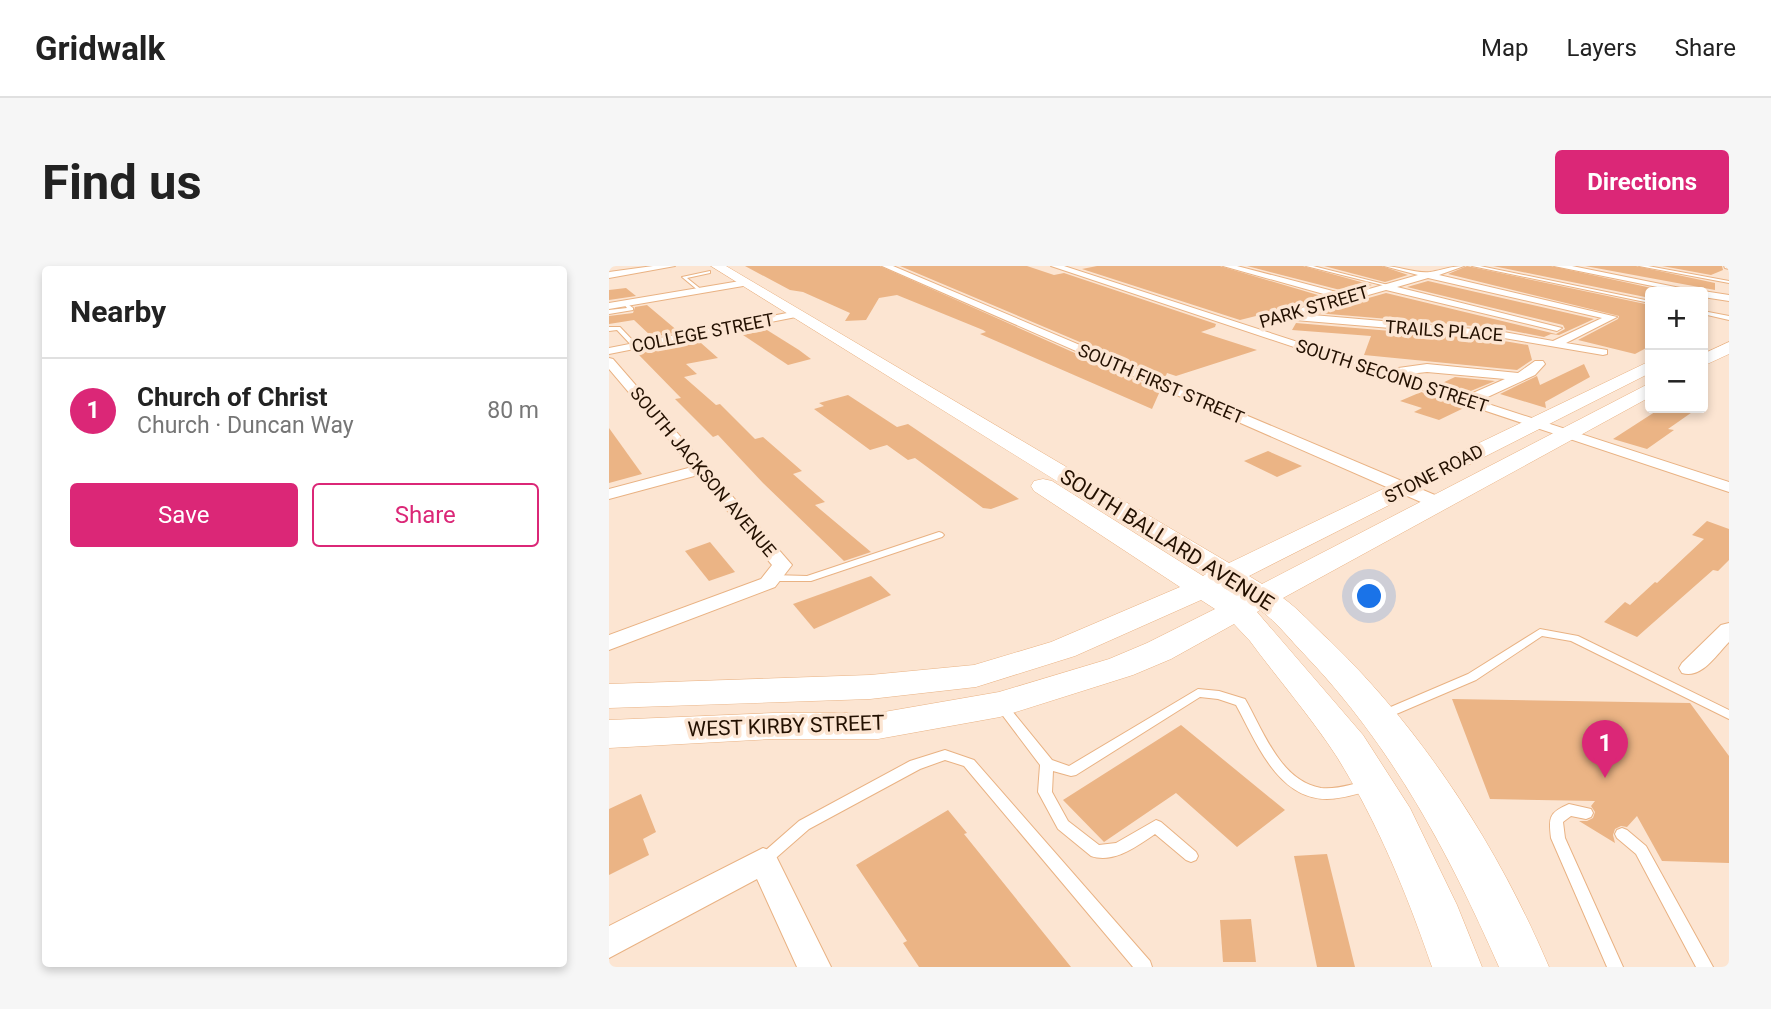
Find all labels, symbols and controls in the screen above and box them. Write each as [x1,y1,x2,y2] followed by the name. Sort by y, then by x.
[35,29,165,68] text: Gridwalk
[1481,34,1529,62] text: Map
[1567,34,1637,62] text: Layers
[1675,34,1736,62] text: Share
[1555,150,1729,214] button: Directions
[42,154,202,211] text: Find us
[1257,281,1371,332] street label: PARK STREET
[1645,287,1708,413] map controls
[1645,287,1708,350] button: +
[70,294,166,329] text: Nearby
[630,308,776,357] street label: COLLEGE STREET
[1384,316,1504,345] street label: TRAILS PLACE
[1293,335,1491,417] street label: SOUTH SECOND STREET
[1075,339,1248,428] street label: SOUTH FIRST STREET
[1645,350,1708,413] button: −
[137,382,328,412] text: Church of Christ
[626,383,781,561] street label: SOUTH JACKSON AVENUE
[86,397,100,424] text: 1
[487,397,539,424] text: 80 m
[137,412,354,439] text: Church · Duncan Way
[1381,440,1487,507] street label: STONE ROAD
[1056,464,1278,616] street label: SOUTH BALLARD AVENUE
[70,483,298,547] button: Save
[312,483,539,547] button: Share
[1352,579,1386,613] your location
[687,711,885,741] street label: WEST KIRBY STREET
[1582,720,1628,778] pin: 1

